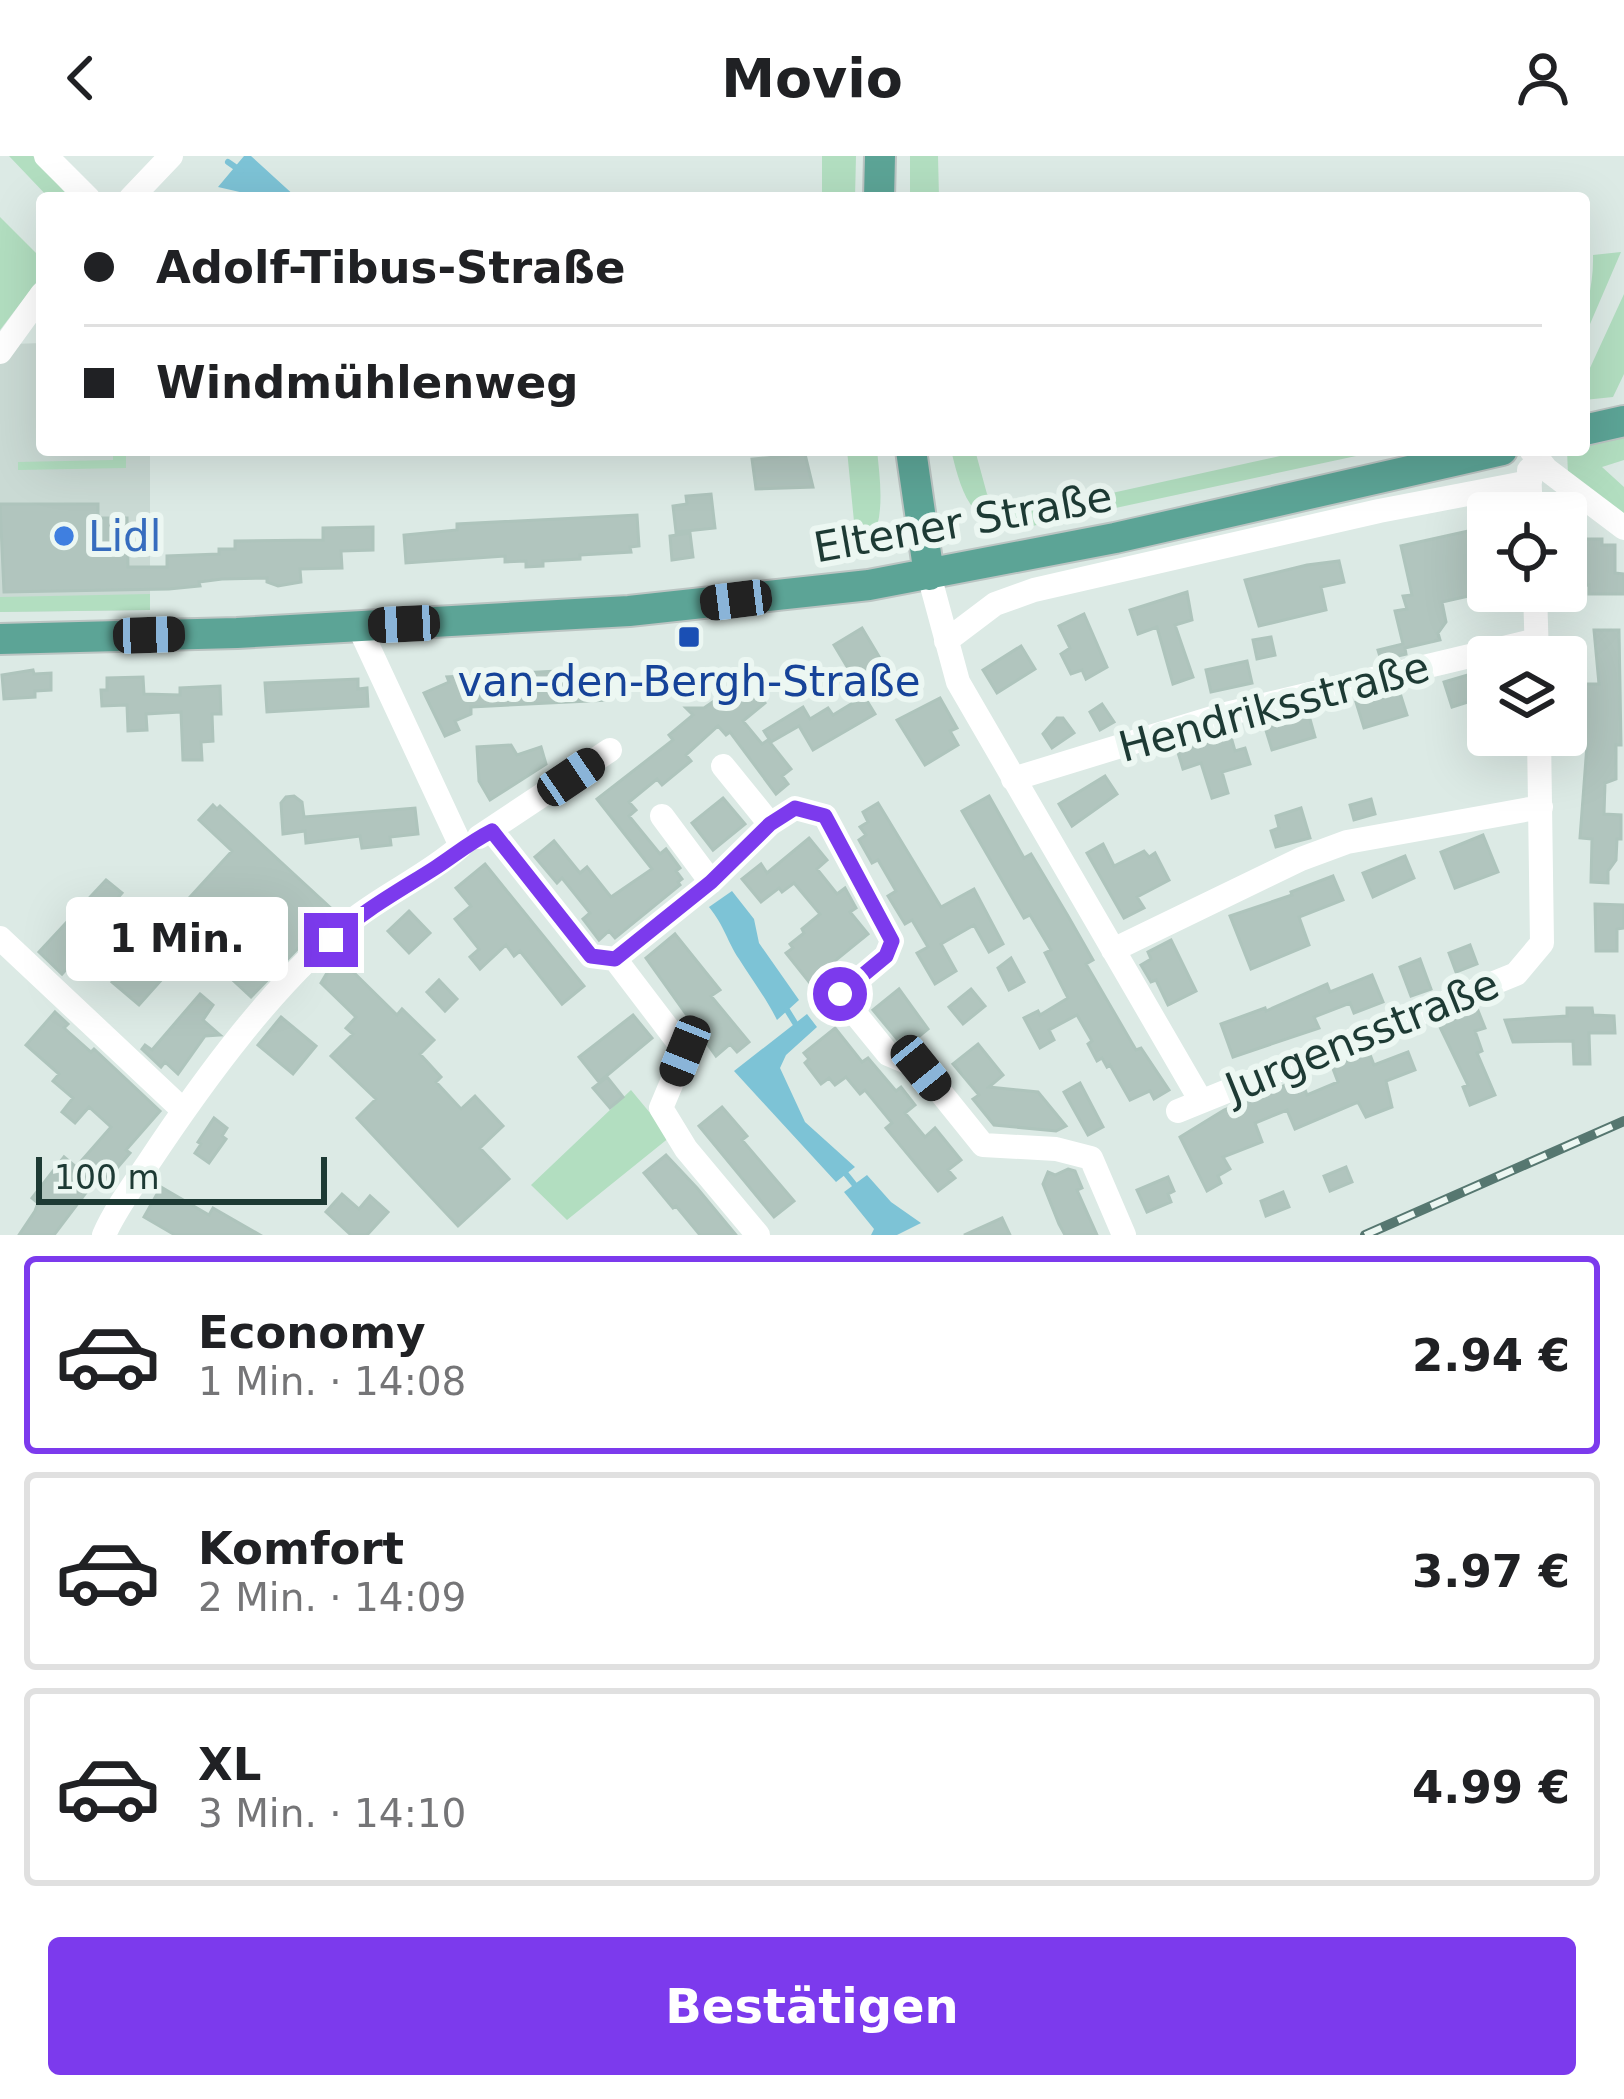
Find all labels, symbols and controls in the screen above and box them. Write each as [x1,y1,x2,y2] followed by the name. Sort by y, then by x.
[48,45,114,111] icon: back
[1510,45,1576,111] icon: person
[721,47,903,110] text: Movio
[156,241,625,294] text: Adolf-Tibus-Straße
[156,356,579,409] text: Windmühlenweg
[810,472,1116,572] street label: Eltener Straße
[1467,492,1587,756] map controls
[1467,492,1587,612] button: locate
[88,512,161,561] place label: Lidl
[51,523,77,549] marker: Lidl
[698,578,774,622] car
[367,604,441,644] car
[112,616,186,654] car
[676,624,702,650] marker: van-den-Bergh-Straße
[1467,636,1587,756] button: layers
[1113,642,1435,772] street label: Hendriksstraße
[457,657,921,706] place label: van-den-Bergh-Straße
[531,742,611,812] car
[67,898,289,982] callout: 1 Min.
[304,913,358,967] route end
[109,916,245,961] text: 1 Min.
[1216,959,1506,1114] street label: Jurgensstraße
[813,967,867,1021] route start
[655,1011,715,1091] car
[884,1029,958,1107] car
[36,1151,327,1204] scale bar
[54,1158,160,1197] text: 100 m
[54,1301,162,1409] icon: car
[198,1306,426,1359] text: Economy
[1412,1329,1570,1382] text: 2.94 €
[198,1359,466,1404] text: 1 Min. · 14:08
[54,1517,162,1625] icon: car
[198,1522,404,1575] text: Komfort
[1412,1545,1570,1598] text: 3.97 €
[198,1575,466,1620] text: 2 Min. · 14:09
[54,1733,162,1841] icon: car
[198,1738,261,1791] text: XL
[1412,1761,1570,1814] text: 4.99 €
[198,1791,466,1836] text: 3 Min. · 14:10
[48,1937,1576,2075] button: Bestätigen

